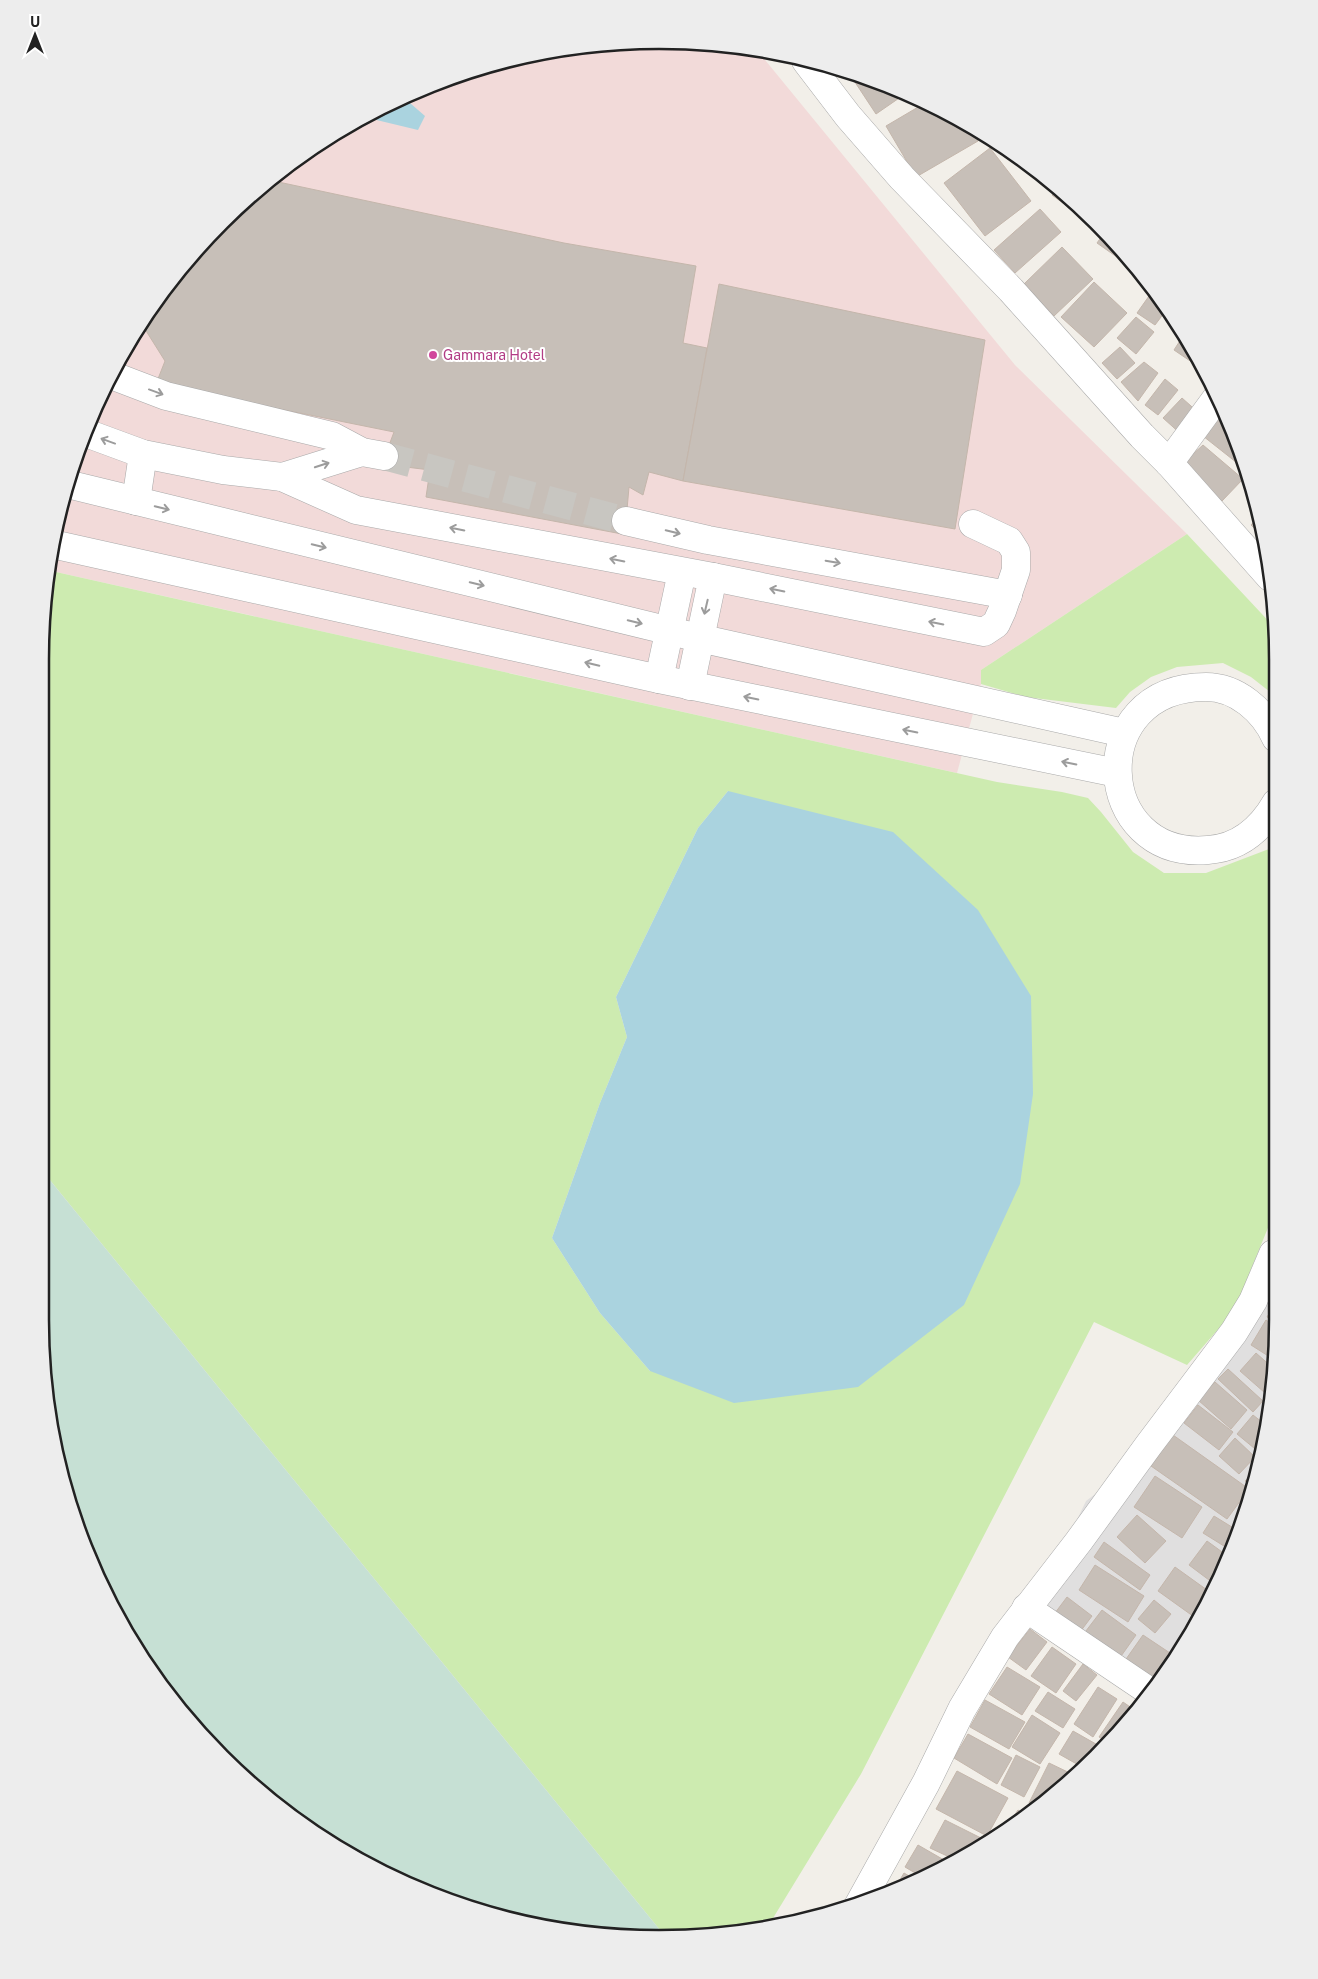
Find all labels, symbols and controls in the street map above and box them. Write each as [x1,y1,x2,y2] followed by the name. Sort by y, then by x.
[10,10,60,60] north arrow
[30,14,40,30] text: U
[443,347,545,363] place label: Gammara Hotel
[427,349,439,361] marker: Gammara Hotel
[148,388,163,397] one-way arrow
[101,436,116,445] one-way arrow
[314,459,330,469] one-way arrow
[153,504,169,513] one-way arrow
[450,524,466,534] one-way arrow
[665,528,681,537] one-way arrow
[311,542,327,551] one-way arrow
[609,554,625,564] one-way arrow
[824,558,840,568] one-way arrow
[469,580,485,589] one-way arrow
[769,585,785,594] one-way arrow
[701,599,710,615] one-way arrow
[928,617,944,627] one-way arrow
[627,618,643,627] one-way arrow
[584,659,600,668] one-way arrow
[743,693,759,702] one-way arrow
[902,725,918,735] one-way arrow
[1061,758,1077,768] one-way arrow

